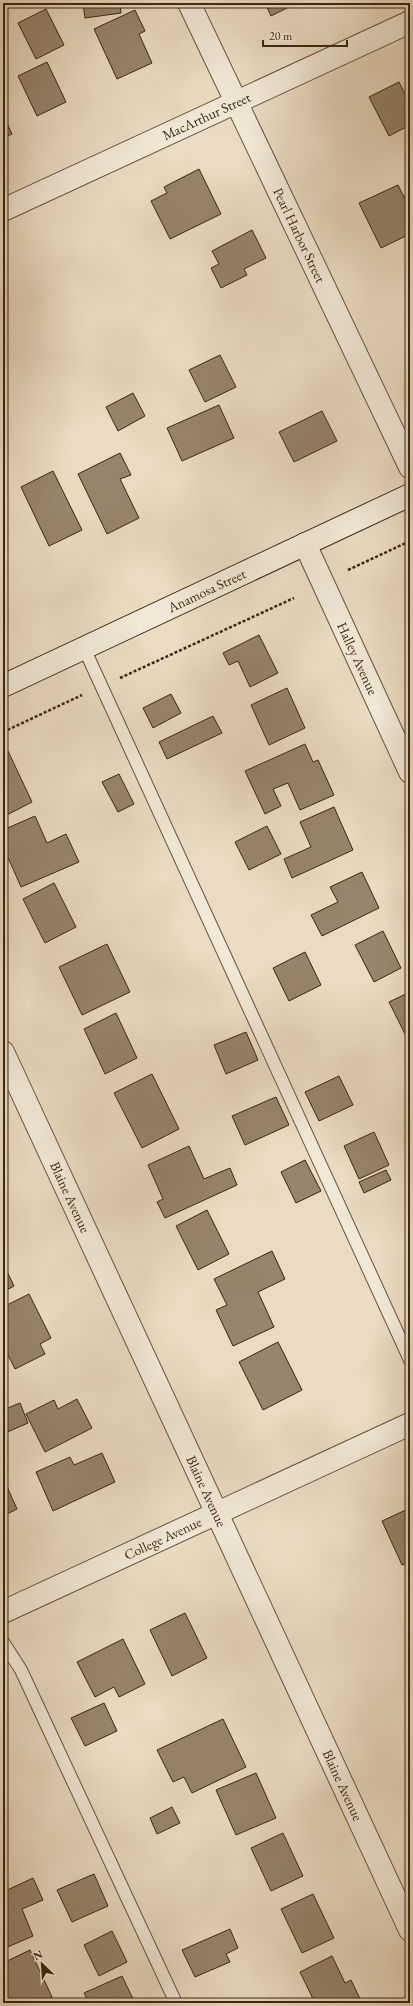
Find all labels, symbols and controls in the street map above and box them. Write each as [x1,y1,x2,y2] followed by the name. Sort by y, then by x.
[263,22,347,48] scale bar
[269,28,293,44] text: 20 m
[159,88,254,144] street label: MacArthur Street
[269,185,330,286] street label: Pearl Harbor Street
[164,564,249,617] street label: Anamosa Street
[333,619,382,698] street label: Halley Avenue
[46,1159,95,1236] street label: Blaine Avenue
[182,1453,231,1530] street label: Blaine Avenue
[121,1512,205,1564] street label: College Avenue
[319,1747,367,1824] street label: Blaine Avenue
[22,1944,62,1984] north arrow
[31,1947,45,1963] text: N

